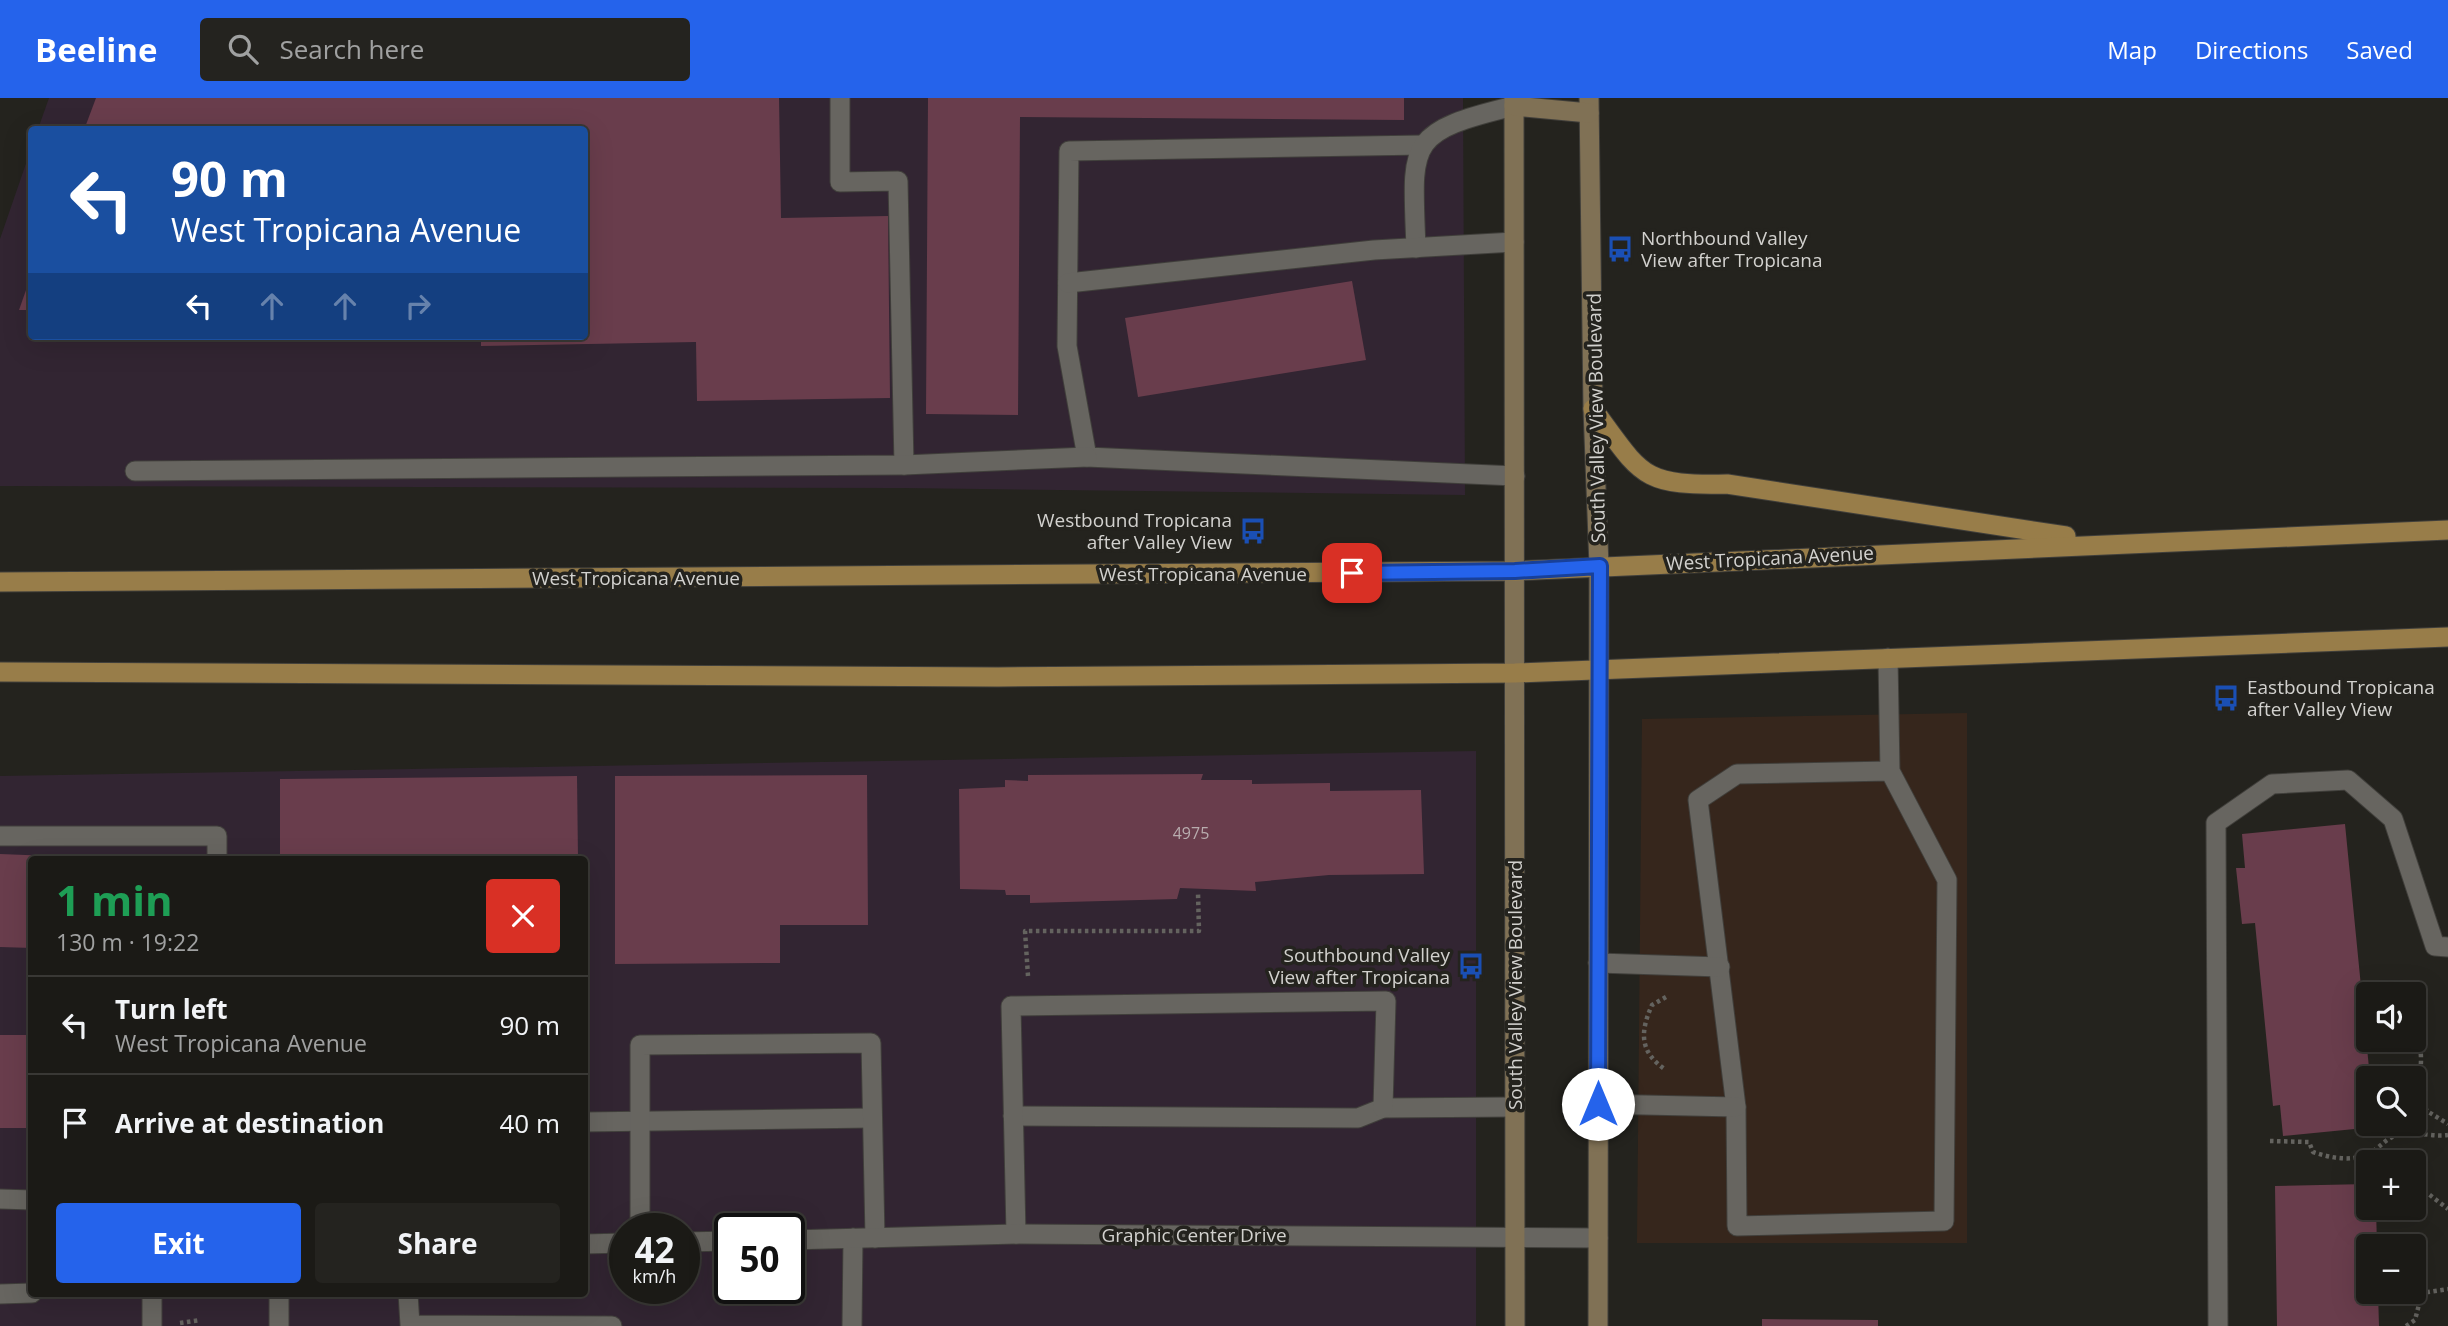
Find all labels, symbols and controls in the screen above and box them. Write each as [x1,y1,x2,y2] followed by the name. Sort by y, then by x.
[200,18,690,81] search box
[35,27,158,72] text: Beeline
[224,30,262,68] icon: search
[280,31,424,67] text: Search here
[2107,33,2157,66] text: Map
[2195,33,2308,66] text: Directions
[2346,33,2413,66] text: Saved
[171,145,288,211] text: 90 m
[56,154,147,245] icon: left
[171,208,521,251] text: West Tropicana Avenue
[1641,225,1823,273] place label: Northbound Valley View after Tropicana
[1605,234,1635,264] bus stop icon: Northbound Valley View after Tropicana
[180,287,218,325] icon: left
[253,287,291,325] icon: ahead
[326,287,364,325] icon: ahead
[399,287,437,325] icon: right
[1581,293,1611,543] street label: South Valley View Boulevard
[1037,507,1232,555] place label: Westbound Tropicana after Valley View
[1238,516,1268,546] bus stop icon: Westbound Tropicana after Valley View
[1665,540,1875,576] street label: West Tropicana Avenue
[1322,543,1382,603] pin
[1333,554,1371,592] icon: arrive
[1099,561,1307,587] street label: West Tropicana Avenue
[532,565,740,591] street label: West Tropicana Avenue
[2247,674,2435,722] place label: Eastbound Tropicana after Valley View
[2211,683,2241,713] bus stop icon: Eastbound Tropicana after Valley View
[1173,822,1209,844] house number: 4975
[1502,860,1528,1110] street label: South Valley View Boulevard
[56,871,173,928] text: 1 min
[486,879,560,953] button: close
[56,926,199,958] text: 130 m · 19:22
[1269,942,1450,990] place label: Southbound Valley View after Tropicana
[1456,951,1486,981] bus stop icon: Southbound Valley View after Tropicana
[2356,982,2426,1304] map controls
[2356,982,2426,1052] button: sound
[115,991,227,1027] text: Turn left
[56,1006,94,1044] icon: left
[499,1007,560,1043] text: 90 m
[115,1027,367,1059] text: West Tropicana Avenue
[2356,1066,2426,1136] button: search
[1561,1067,1635,1141] position arrow
[56,1104,94,1142] icon: arrive
[115,1105,384,1141] text: Arrive at destination
[499,1105,560,1141] text: 40 m
[2356,1150,2426,1220] button: +
[56,1203,301,1283] button: Exit
[315,1203,560,1283] button: Share
[714,1213,805,1304] speed limit sign: 50
[1101,1222,1287,1248] street label: Graphic Center Drive
[634,1226,675,1273] text: 42
[2356,1234,2426,1304] button: −
[633,1264,676,1288] text: km/h

